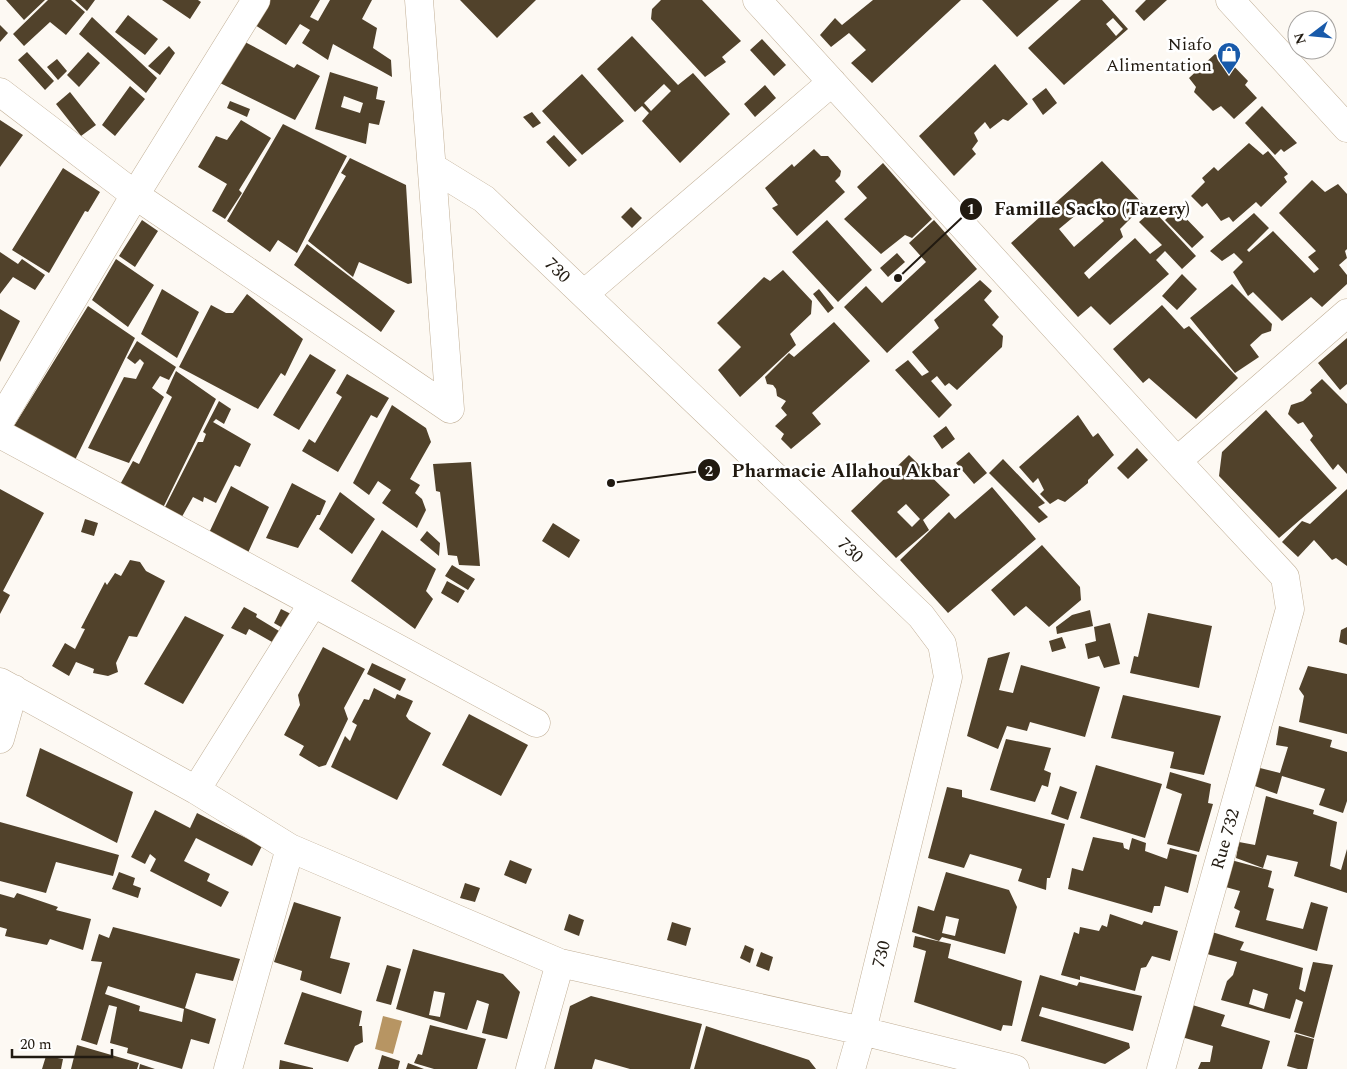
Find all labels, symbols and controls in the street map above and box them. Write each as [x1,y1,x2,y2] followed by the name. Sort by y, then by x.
[1287,10,1337,60] north arrow
[1288,30,1312,47] text: N
[1106,31,1212,79] place label: Niafo Alimentation
[1216,41,1242,75] shop icon: Niafo Alimentation
[959,192,1200,226] callout: Famille Sacko (Tazery)
[994,195,1190,224] text: Famille Sacko (Tazery)
[967,198,975,221] text: 1
[539,251,577,289] street label: 730
[696,453,970,487] callout: Pharmacie Allahou Akbar
[732,457,961,486] text: Pharmacie Allahou Akbar
[705,460,713,483] text: 2
[832,531,870,569] street label: 730
[1204,806,1247,873] street label: Rue 732
[865,938,898,970] street label: 730
[12,1026,112,1058] scale bar
[20,1033,52,1056] text: 20 m

